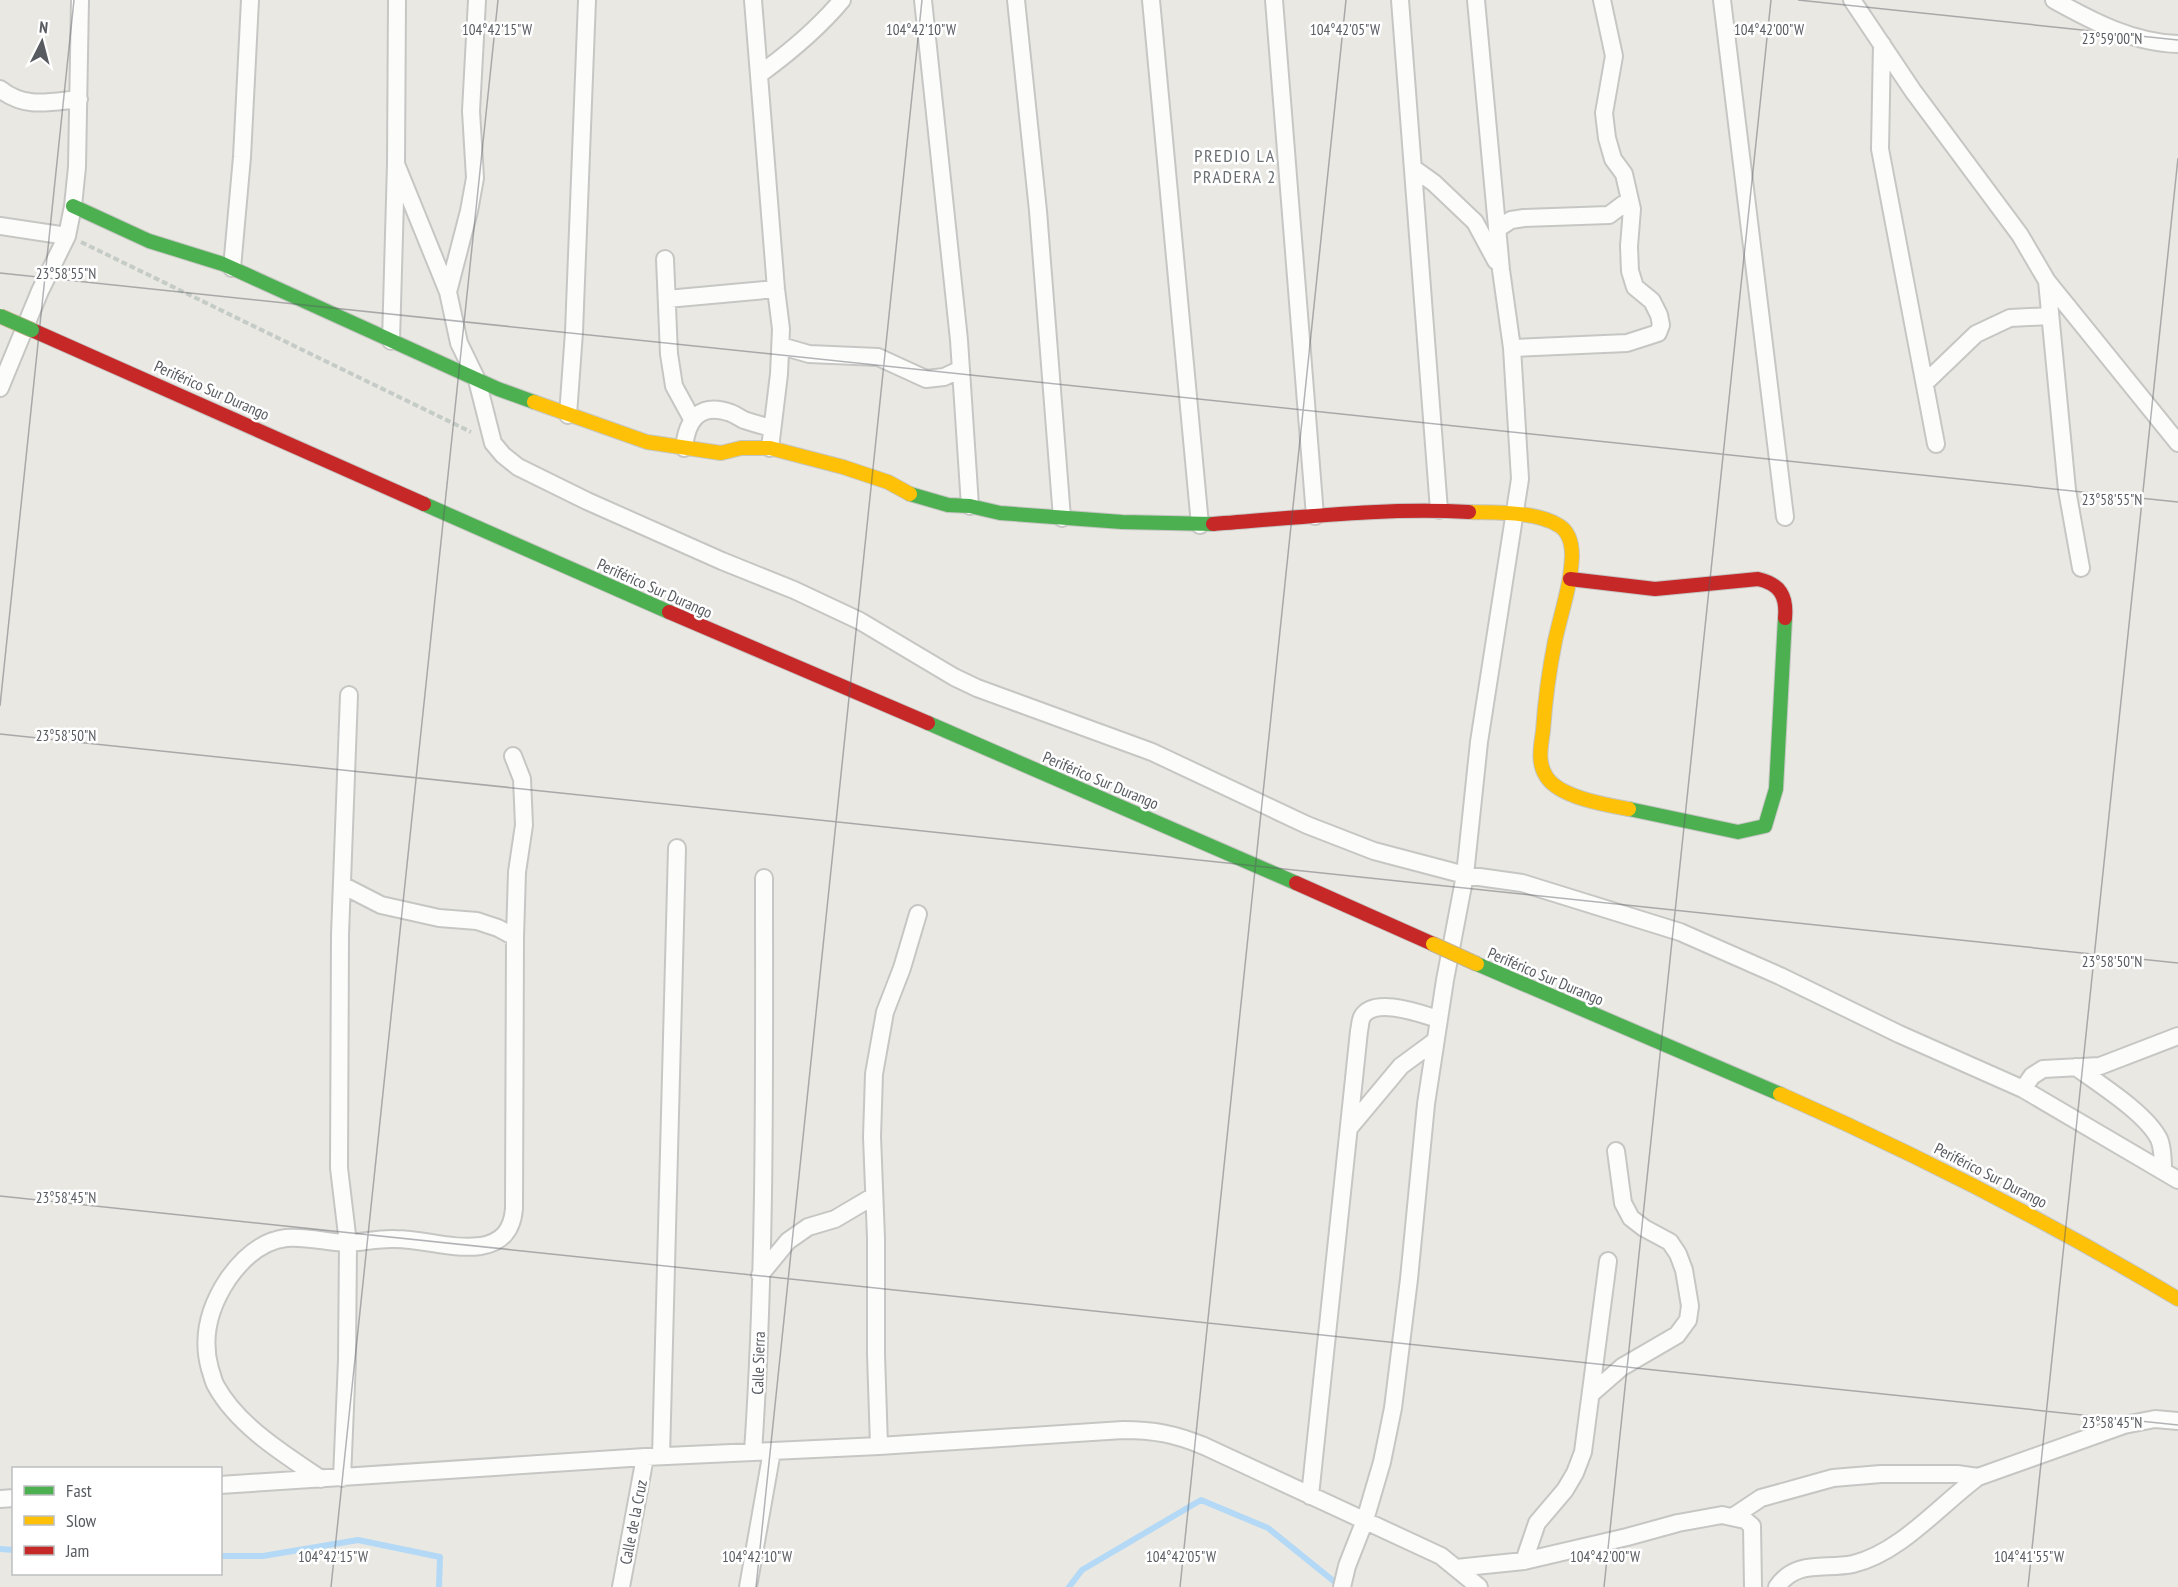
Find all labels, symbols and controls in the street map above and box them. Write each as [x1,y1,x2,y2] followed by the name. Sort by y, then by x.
[12,12,72,72] north arrow
[38,17,49,37] text: N
[462,20,532,39] text: 104°42'15"W
[886,20,956,39] text: 104°42'10"W
[1310,20,1380,39] text: 104°42'05"W
[1734,20,1804,39] text: 104°42'00"W
[2082,29,2142,48] text: 23°59'00"N
[1193,144,1277,188] district label: PREDIO LA PRADERA 2
[36,264,96,283] text: 23°58'55"N
[151,356,273,424] street label: Periférico Sur Durango
[2082,490,2142,509] text: 23°58'55"N
[594,554,716,622] street label: Periférico Sur Durango
[36,726,96,745] text: 23°58'50"N
[1040,747,1162,813] street label: Periférico Sur Durango
[1485,943,1607,1009] street label: Periférico Sur Durango
[2082,952,2142,971] text: 23°58'50"N
[1931,1138,2051,1212] street label: Periférico Sur Durango
[36,1188,96,1207] text: 23°58'45"N
[747,1331,769,1395] street label: Calle Sierra
[2082,1413,2142,1432] text: 23°58'45"N
[12,1467,222,1575] legend
[615,1478,651,1566] street label: Calle de la Cruz
[66,1479,92,1502] text: Fast
[66,1509,97,1532] text: Slow
[65,1539,89,1562] text: Jam
[298,1547,368,1566] text: 104°42'15"W
[722,1547,792,1566] text: 104°42'10"W
[1146,1547,1216,1566] text: 104°42'05"W
[1570,1547,1640,1566] text: 104°42'00"W
[1994,1547,2064,1566] text: 104°41'55"W

